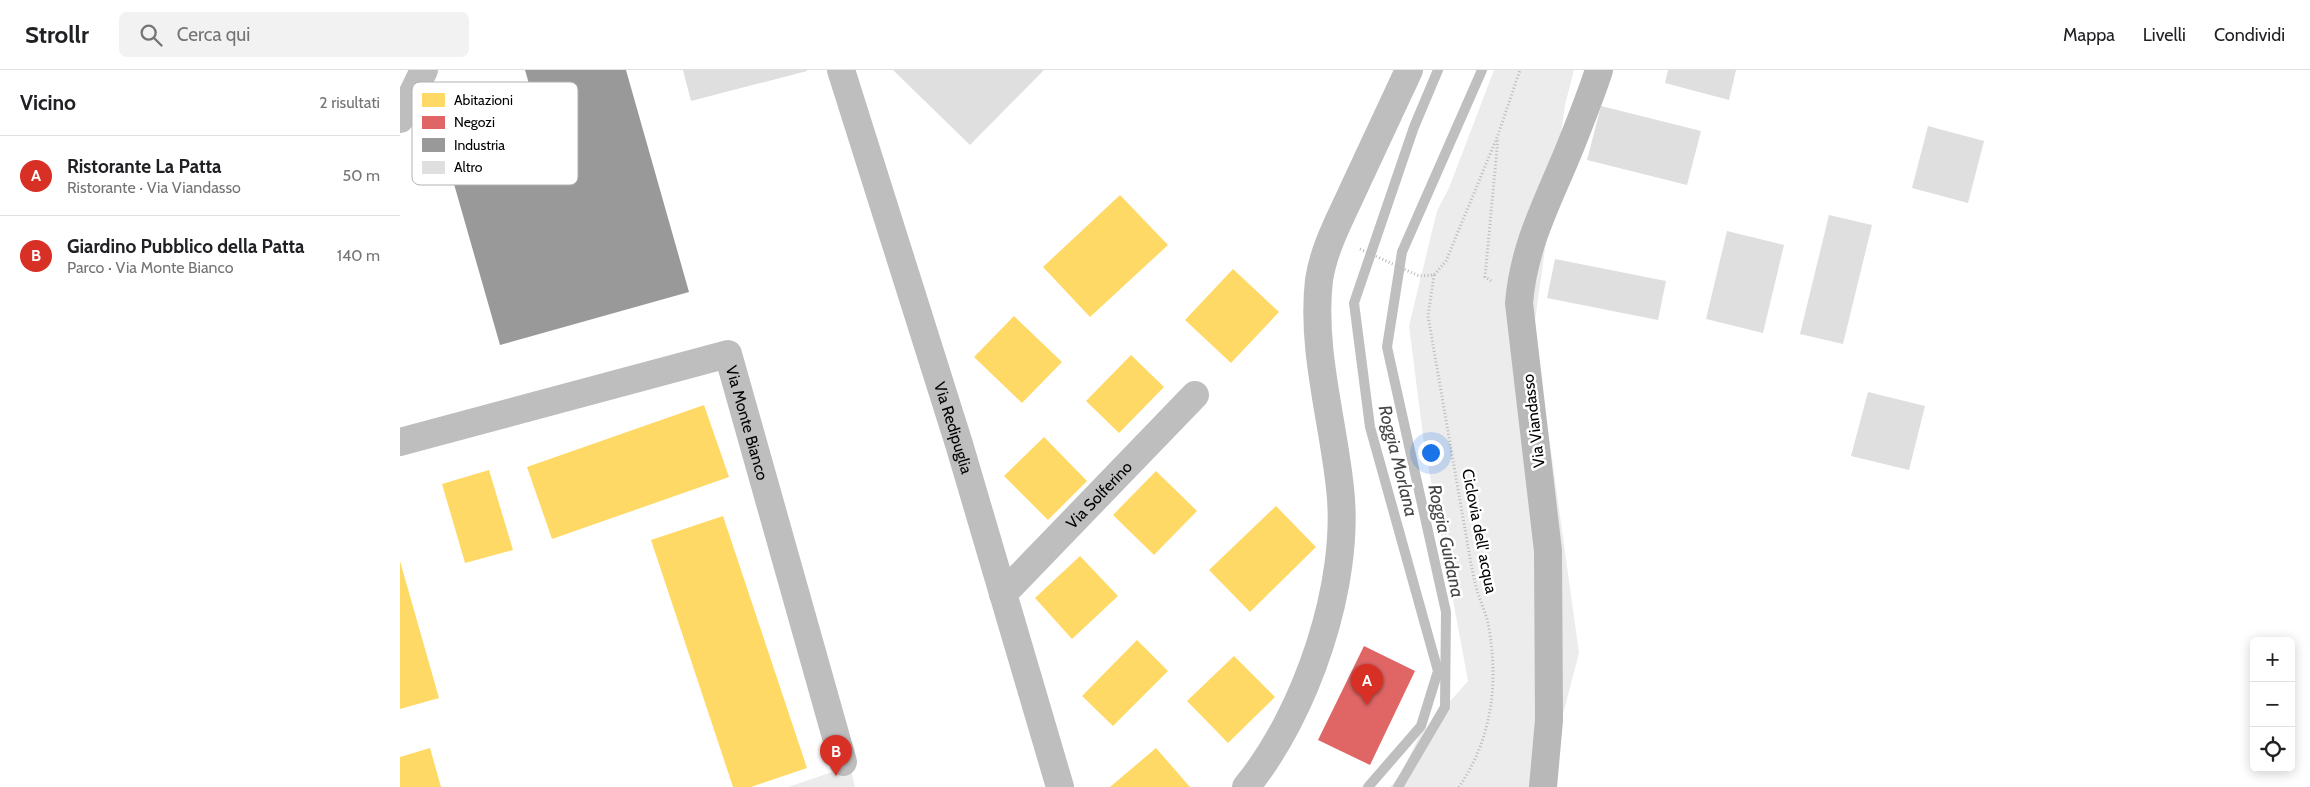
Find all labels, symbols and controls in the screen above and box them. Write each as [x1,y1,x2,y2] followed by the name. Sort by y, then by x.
[119,12,469,57] search box
[25,20,89,49] text: Strollr
[137,21,165,49] icon: search
[177,23,250,46] text: Cerca qui
[2063,24,2115,46] text: Mappa
[2143,24,2186,46] text: Livelli
[2214,24,2285,46] text: Condividi
[412,82,578,185] legend
[20,90,76,115] text: Vicino
[454,91,513,109] text: Abitazioni
[319,93,380,112] text: 2 risultati
[454,113,495,131] text: Negozi
[454,136,505,154] text: Industria
[67,155,221,178] text: Ristorante La Patta
[454,158,483,176] text: Altro
[31,166,41,185] text: A
[343,166,380,185] text: 50 m
[67,178,241,197] text: Ristorante · Via Viandasso
[67,235,305,258] text: Giardino Pubblico della Patta
[31,246,41,265] text: B
[337,246,380,265] text: 140 m
[67,258,234,277] text: Parco · Via Monte Bianco
[722,363,772,483] street label: Via Monte Bianco
[1518,373,1549,469] street label: Via Viandasso
[930,380,976,476] street label: Via Redipuglia
[1374,403,1422,519] water label: Roggia Morlana
[1418,440,1444,466] your location
[1062,457,1136,533] street label: Via Solferino
[1458,467,1501,595] street label: Ciclovia dell' acqua
[1423,483,1469,599] water label: Roggia Guidana
[2250,637,2295,772] map controls
[2250,637,2295,682] button: +
[1351,664,1383,705] pin: A
[2250,682,2295,727] button: −
[2250,727,2295,772] button: locate
[820,735,852,776] pin: B

